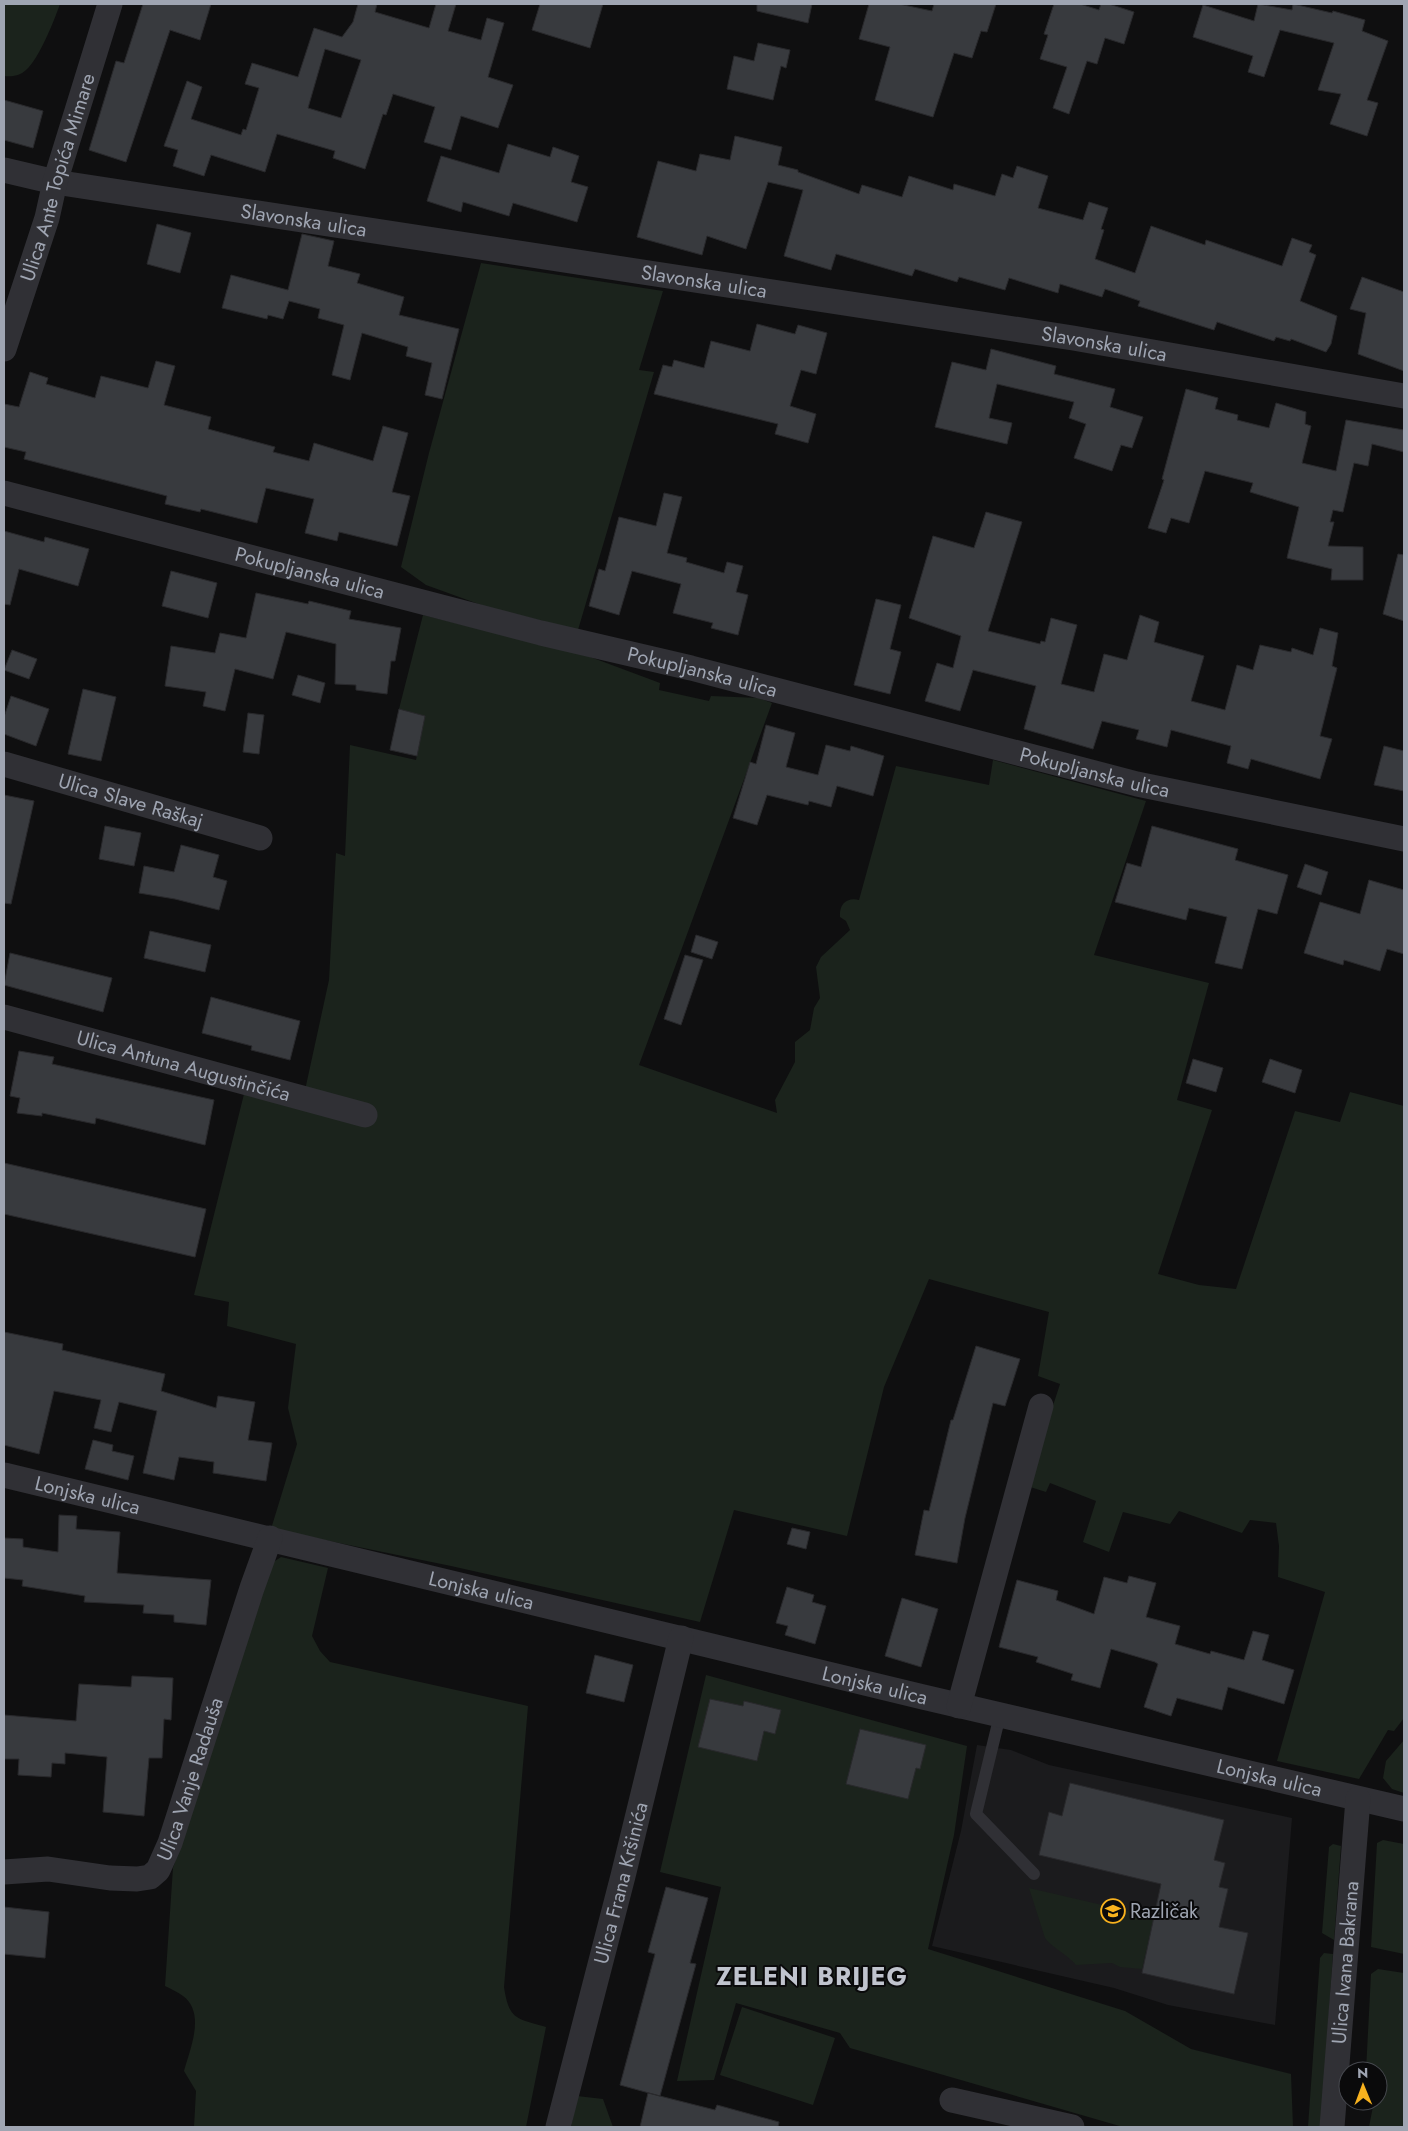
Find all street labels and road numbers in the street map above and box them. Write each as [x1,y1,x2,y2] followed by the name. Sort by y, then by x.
[13,70,102,285] street label: Ulica Ante Topića Mimare
[239,196,369,244] street label: Slavonska ulica
[639,258,769,305] street label: Slavonska ulica
[1039,319,1169,369] street label: Slavonska ulica
[232,539,388,606] street label: Pokupljanska ulica
[625,639,781,704] street label: Pokupljanska ulica
[1017,740,1172,805] street label: Pokupljanska ulica
[55,766,207,835] street label: Ulica Slave Raškaj
[73,1023,294,1109] street label: Ulica Antuna Augustinčića
[32,1468,143,1522] street label: Lonjska ulica
[426,1564,537,1617] street label: Lonjska ulica
[819,1659,931,1712] street label: Lonjska ulica
[149,1694,230,1866] street label: Ulica Vanje Radauša
[1214,1751,1325,1804] street label: Lonjska ulica
[586,1799,655,1967] street label: Ulica Frana Kršinića
[1324,1880,1366,2045] street label: Ulica Ivana Bakrana

